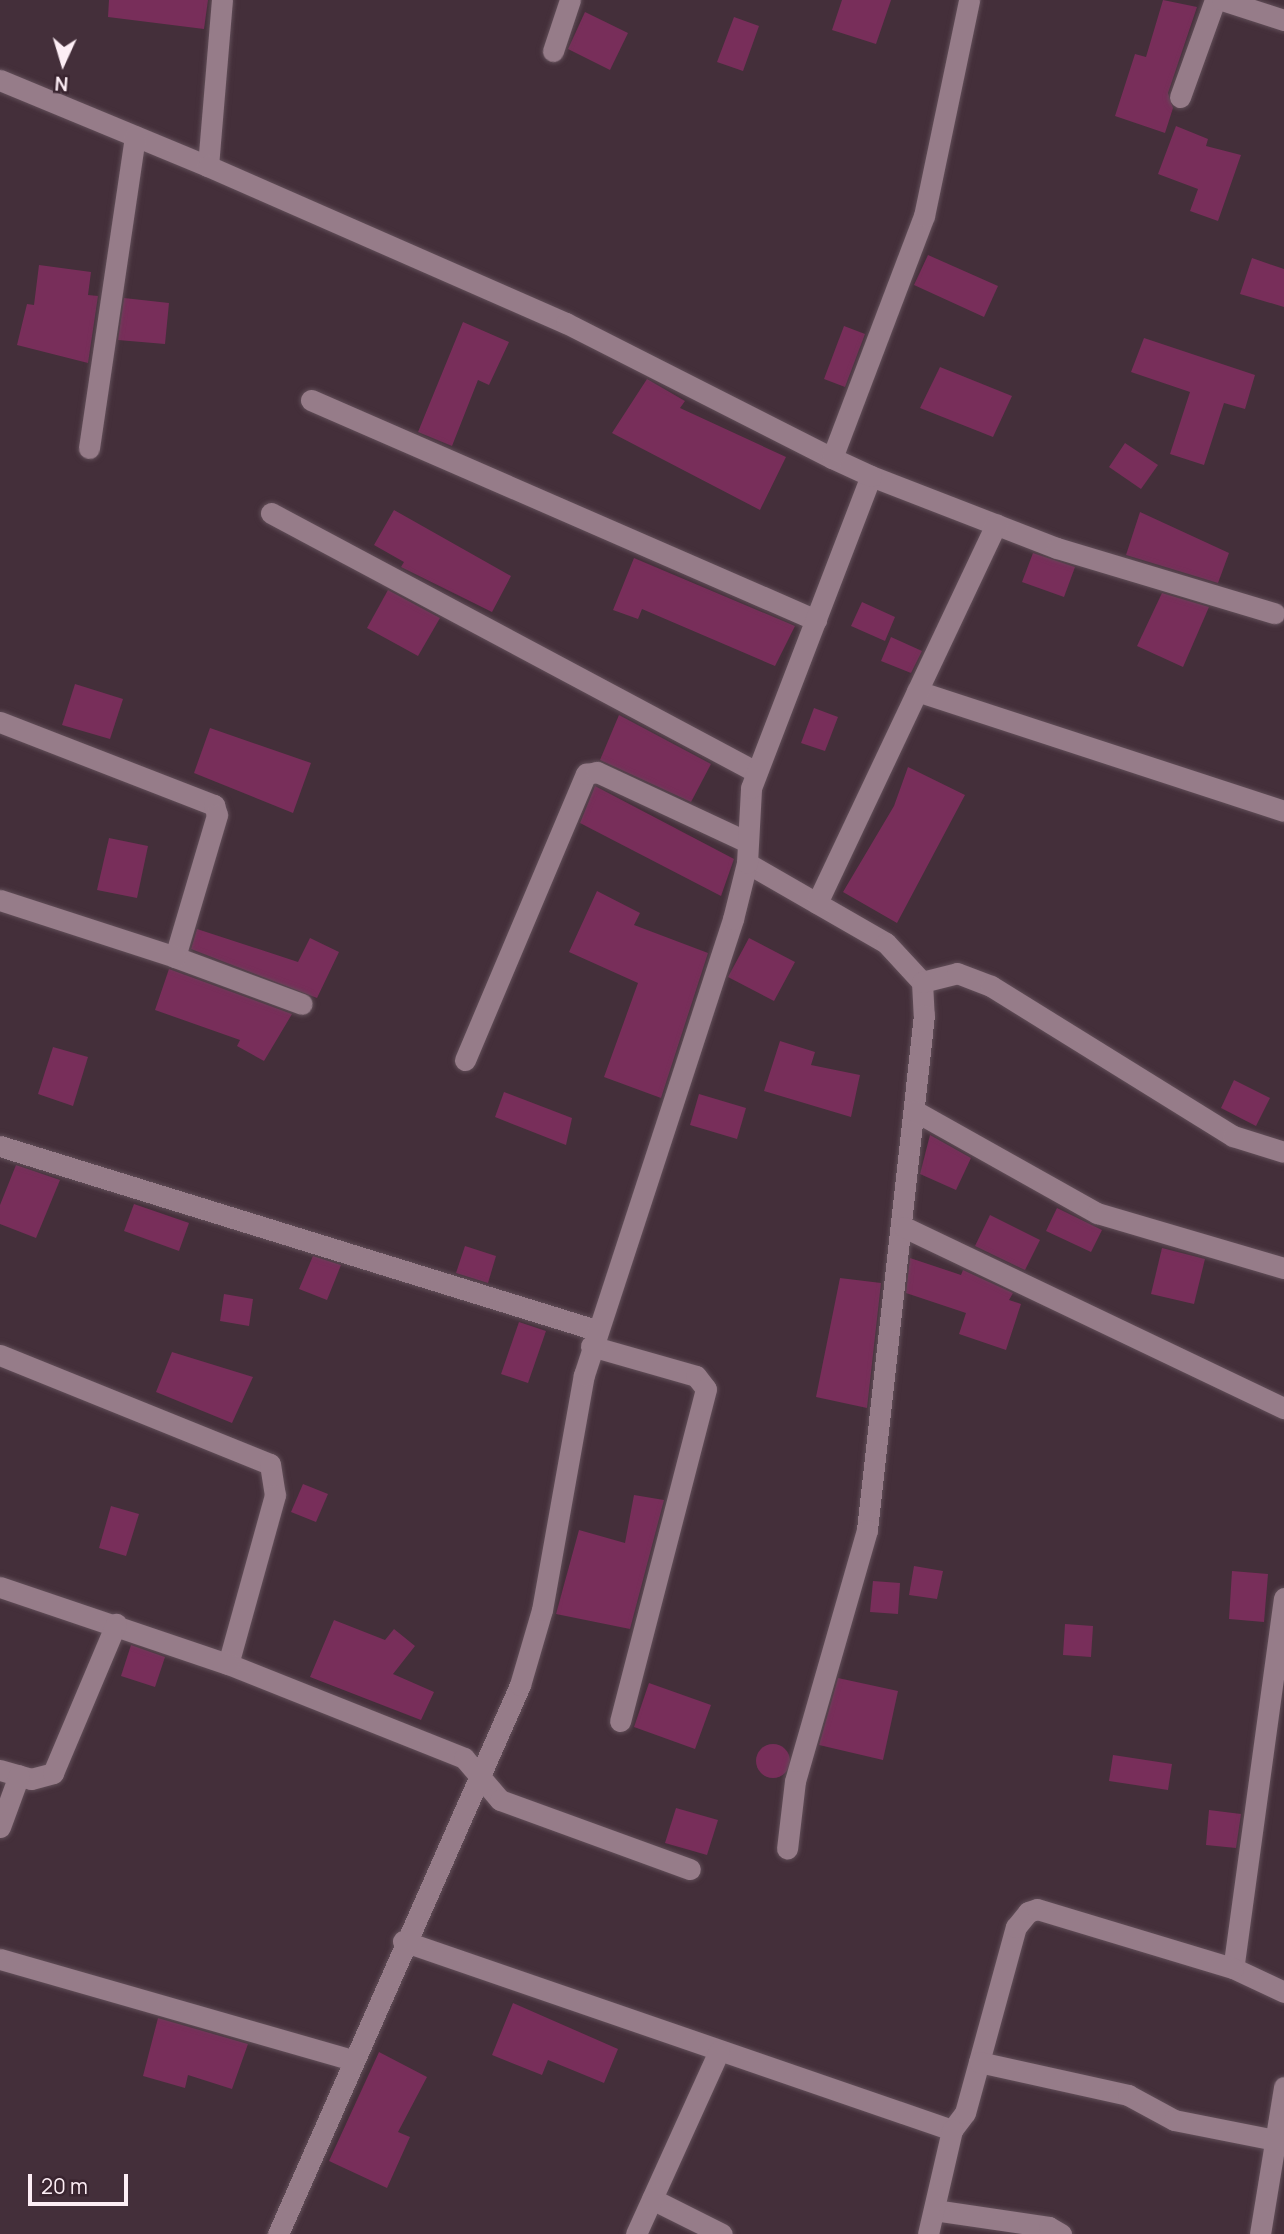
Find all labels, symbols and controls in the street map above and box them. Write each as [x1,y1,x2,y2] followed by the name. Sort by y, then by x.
[28,28,98,98] north arrow
[54,71,69,97] text: N
[32,2160,131,2204] scale bar
[41,2172,88,2200] text: 20 m

